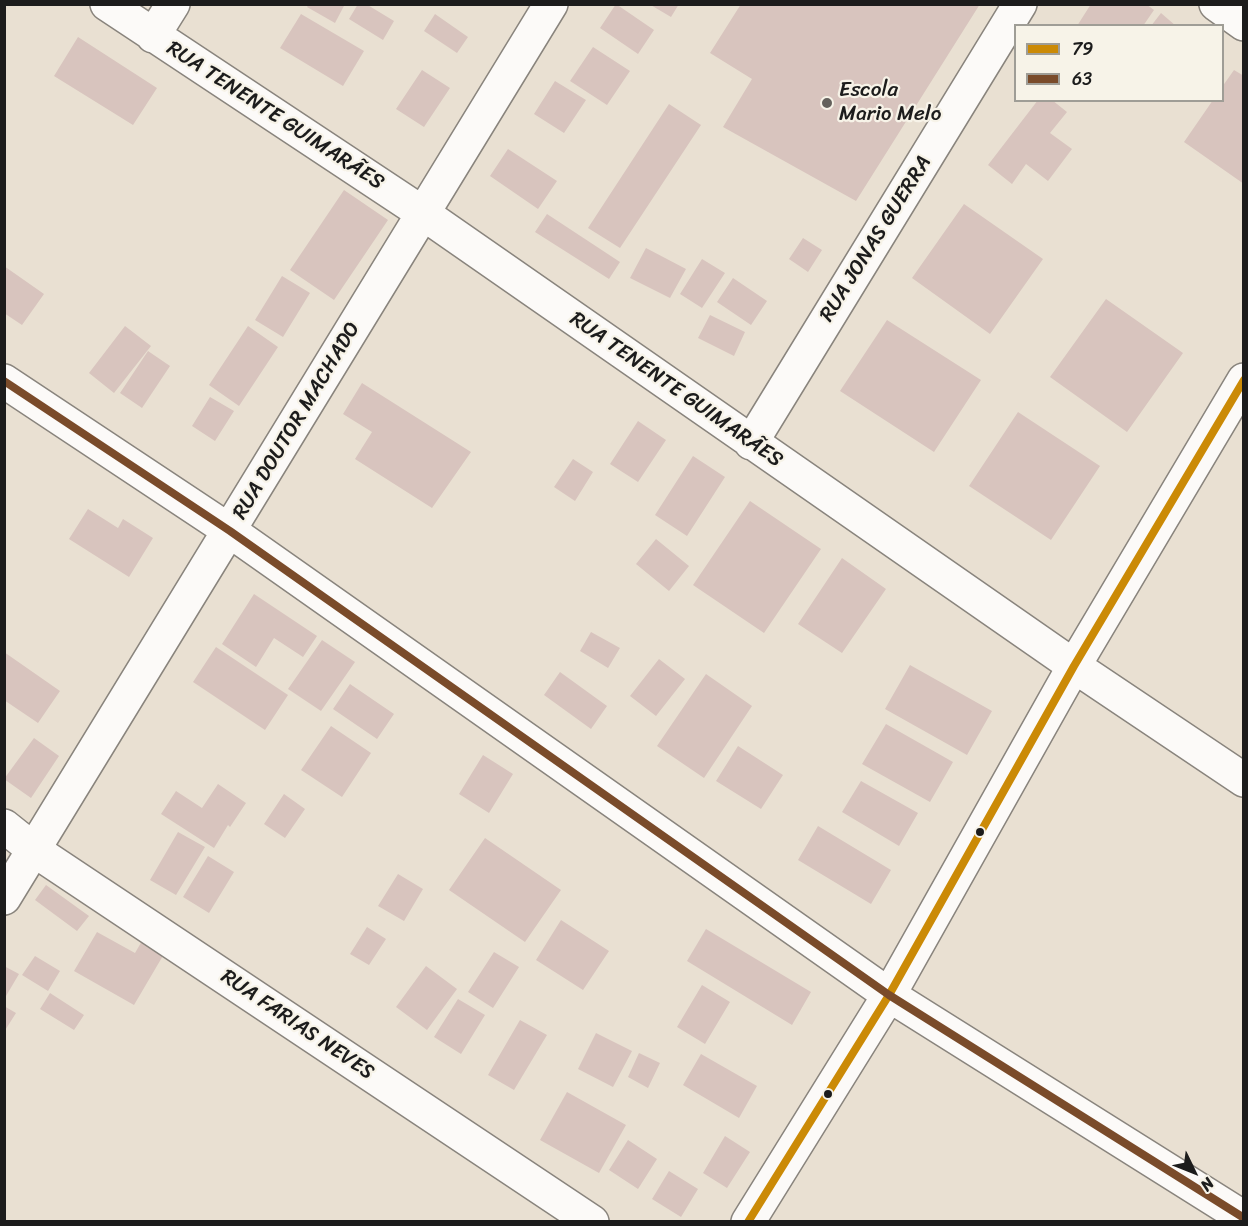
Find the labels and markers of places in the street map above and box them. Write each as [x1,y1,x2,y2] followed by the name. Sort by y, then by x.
[839,78,942,128] place label: Escola Mario Melo
[820,96,834,110] marker: Escola Mario Melo
[974,826,986,838] unlabelled marker
[822,1088,834,1100] unlabelled marker

